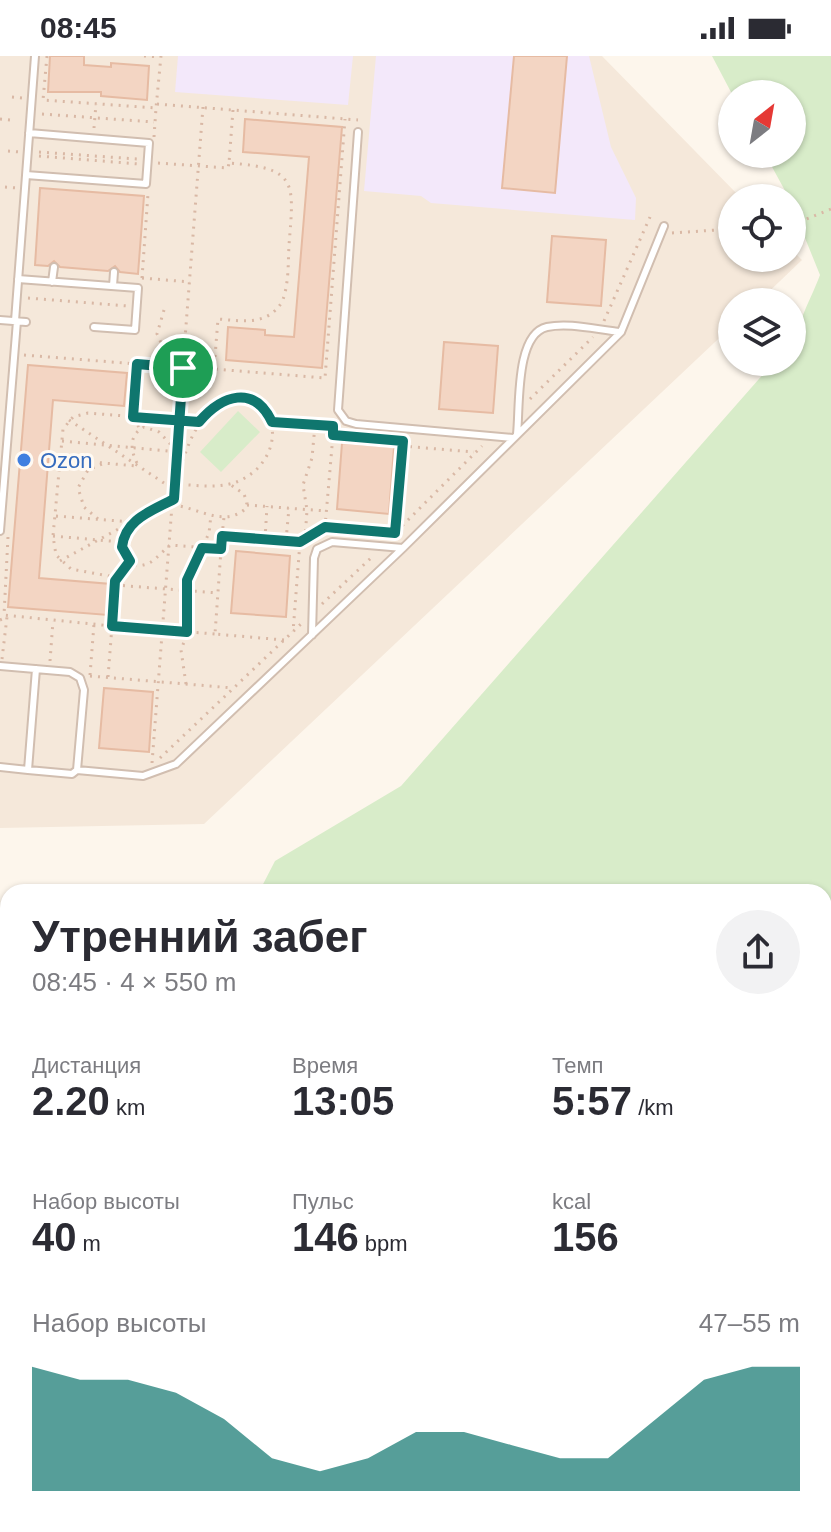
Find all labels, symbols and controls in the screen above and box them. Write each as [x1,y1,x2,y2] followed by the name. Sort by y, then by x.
[40,11,117,44] text: 08:45
[718,80,806,168] north arrow
[718,80,806,376] map controls
[718,184,806,272] button: locate
[718,288,806,376] button: layers
[149,334,217,402] pin
[161,346,205,390] icon: arrive
[40,448,93,473] place label: Ozon
[15,451,33,469] marker: Ozon
[716,910,800,994] button: share
[32,912,367,961] text: Утренний забег
[32,967,237,997] text: 08:45 · 4 × 550 m
[32,1053,141,1078] text: Дистанция
[292,1053,358,1078] text: Время
[552,1053,603,1078] text: Темп
[32,1079,110,1123] text: 2.20
[292,1079,394,1123] text: 13:05
[552,1079,632,1123] text: 5:57
[110,1095,145,1120] text: km
[632,1095,674,1120] text: /km
[32,1189,180,1214] text: Набор высоты
[292,1189,354,1214] text: Пульс
[552,1189,591,1214] text: kcal
[32,1215,77,1259] text: 40
[292,1215,359,1259] text: 146
[552,1215,619,1259] text: 156
[77,1231,101,1256] text: m
[359,1231,408,1256] text: bpm
[32,1308,207,1338] text: Набор высоты
[699,1308,800,1338] text: 47–55 m

